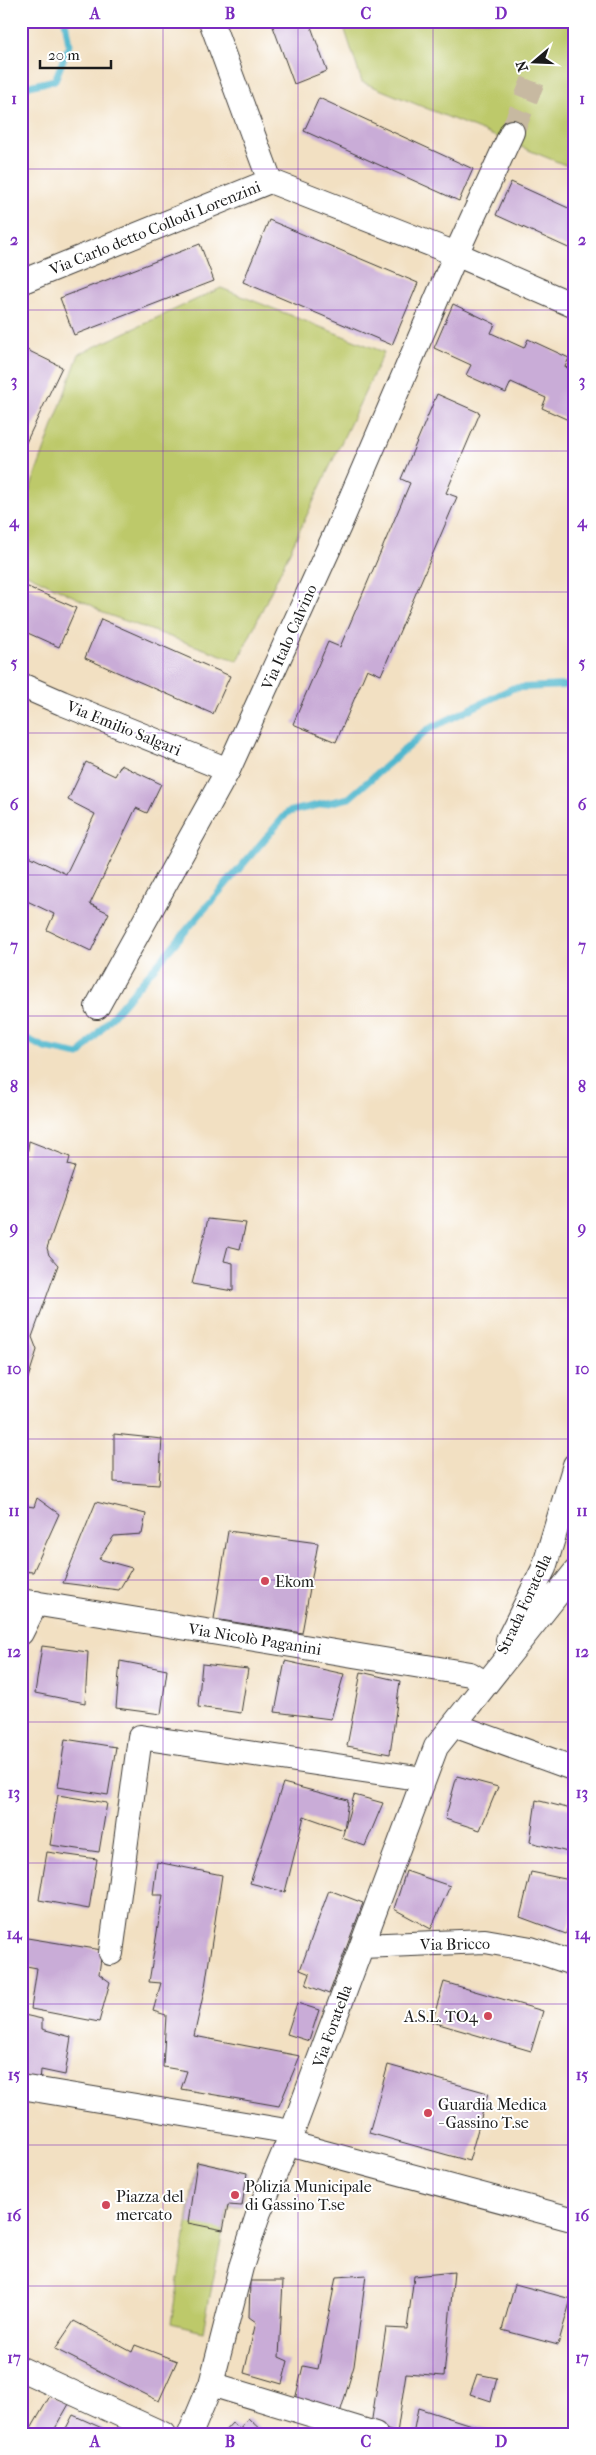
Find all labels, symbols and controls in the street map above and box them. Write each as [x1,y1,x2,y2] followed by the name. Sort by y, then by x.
[89,4,101,23] text: A
[225,4,235,23] text: B
[361,4,372,23] text: C
[495,4,507,23] text: D
[40,38,111,70] scale bar
[508,38,558,88] north arrow
[48,46,80,64] text: 20 m
[512,58,532,74] text: N
[11,89,17,108] text: 1
[579,89,585,108] text: 1
[46,177,264,280] street label: Via Carlo detto Collodi Lorenzini
[10,230,18,249] text: 2
[578,230,586,249] text: 2
[11,371,17,391] text: 3
[579,371,585,391] text: 3
[8,512,20,532] text: 4
[576,512,588,532] text: 4
[257,581,321,694] street label: Via Italo Calvino
[11,653,18,672] text: 5
[579,653,586,672] text: 5
[63,696,184,760] street label: Via Emilio Salgari
[10,795,19,814] text: 6
[578,795,587,814] text: 6
[9,936,18,955] text: 7
[577,936,586,955] text: 7
[10,1077,18,1096] text: 8
[578,1077,586,1096] text: 8
[9,1218,18,1238] text: 9
[577,1218,586,1238] text: 9
[7,1359,21,1378] text: 10
[575,1359,589,1378] text: 10
[8,1501,20,1520] text: 11
[576,1501,588,1520] text: 11
[493,1550,556,1657] street label: Strada Foratella
[275,1572,315,1591] place label: Ekom
[259,1575,271,1587] marker: Ekom
[186,1619,323,1659] street label: Via Nicolò Paganini
[7,1642,21,1661] text: 12
[575,1642,589,1661] text: 12
[8,1783,20,1803] text: 13
[576,1783,588,1803] text: 13
[6,1924,23,1944] text: 14
[574,1924,591,1944] text: 14
[419,1934,490,1954] street label: Via Bricco
[308,1982,356,2071] street label: Via Foratella
[403,2007,479,2026] place label: A.S.L. TO4
[482,2010,494,2022] marker: A.S.L. TO4
[8,2065,20,2084] text: 15
[576,2065,588,2084] text: 15
[438,2095,547,2132] place label: Guardia Medica - Gassino T.se
[422,2107,434,2119] marker: Guardia Medica - Gassino T.se
[245,2177,372,2214] place label: Polizia Municipale di Gassino T.se
[116,2187,184,2224] place label: Piazza del mercato
[229,2189,241,2201] marker: Polizia Municipale di Gassino T.se
[100,2199,112,2211] marker: Piazza del mercato
[7,2206,21,2225] text: 16
[575,2206,589,2225] text: 16
[7,2348,21,2367] text: 17
[575,2348,589,2367] text: 17
[89,2432,101,2451] text: A
[225,2432,235,2451] text: B
[361,2432,372,2451] text: C
[495,2432,507,2451] text: D

